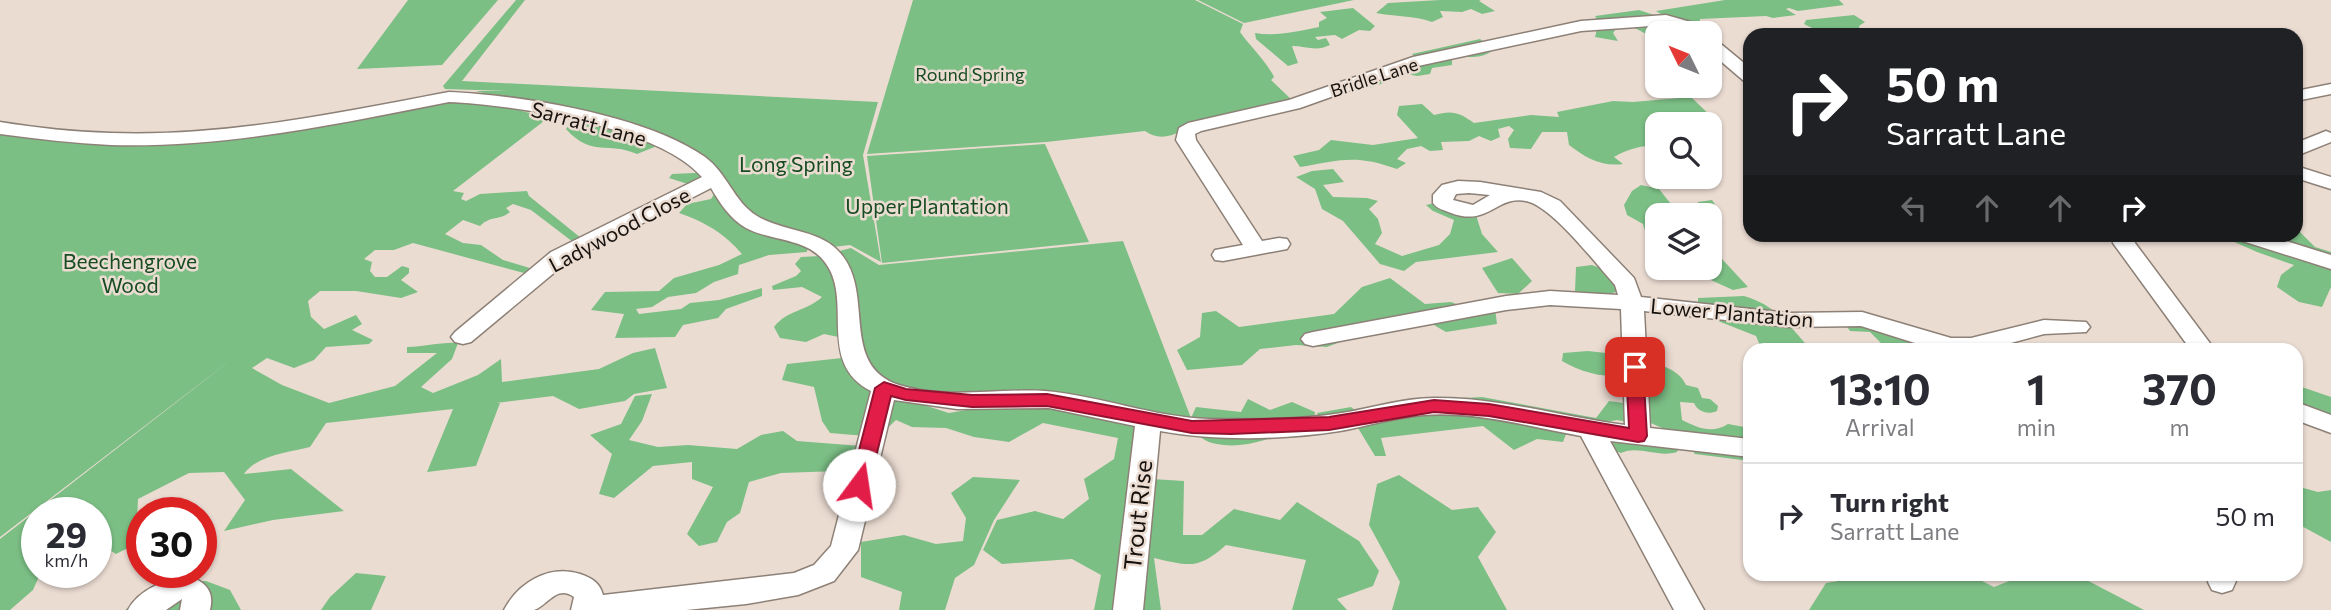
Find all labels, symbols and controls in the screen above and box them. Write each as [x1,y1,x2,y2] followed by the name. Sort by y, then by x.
[1645,21,1722,98] north arrow
[1645,21,1722,280] map controls
[1327,52,1421,102] street label: Bridle Lane
[1886,52,1999,112] text: 50 m
[1771,56,1862,147] icon: right
[915,63,1025,85] park label: Round Spring
[529,96,649,150] street label: Sarratt Lane
[1645,112,1722,189] button: search
[1886,112,2066,152] text: Sarratt Lane
[739,151,853,176] park label: Long Spring
[544,181,694,277] street label: Ladywood Close
[1895,189,1933,227] icon: left
[1968,189,2006,227] icon: ahead
[2041,189,2079,227] icon: ahead
[2114,189,2152,227] icon: right
[845,193,1009,218] park label: Upper Plantation
[1645,203,1722,280] button: layers
[63,248,197,297] park label: Beechengrove Wood
[1649,292,1815,332] street label: Lower Plantation
[1605,337,1665,397] pin
[1616,348,1654,386] icon: arrive
[1829,362,1931,414] text: 13:10
[2027,362,2046,414] text: 1
[2142,362,2217,414] text: 370
[1845,413,1915,441] text: Arrival
[2017,413,2056,441] text: min
[2169,413,2189,441] text: m
[822,448,896,522] position arrow
[1117,459,1157,571] street label: Trout Rise
[1830,486,1949,517] text: Turn right
[126,497,217,588] speed limit sign: 30
[1771,497,1809,535] icon: right
[2215,500,2275,531] text: 50 m
[46,512,87,555] text: 29
[1830,517,1959,545] text: Sarratt Lane
[45,549,88,571] text: km/h

